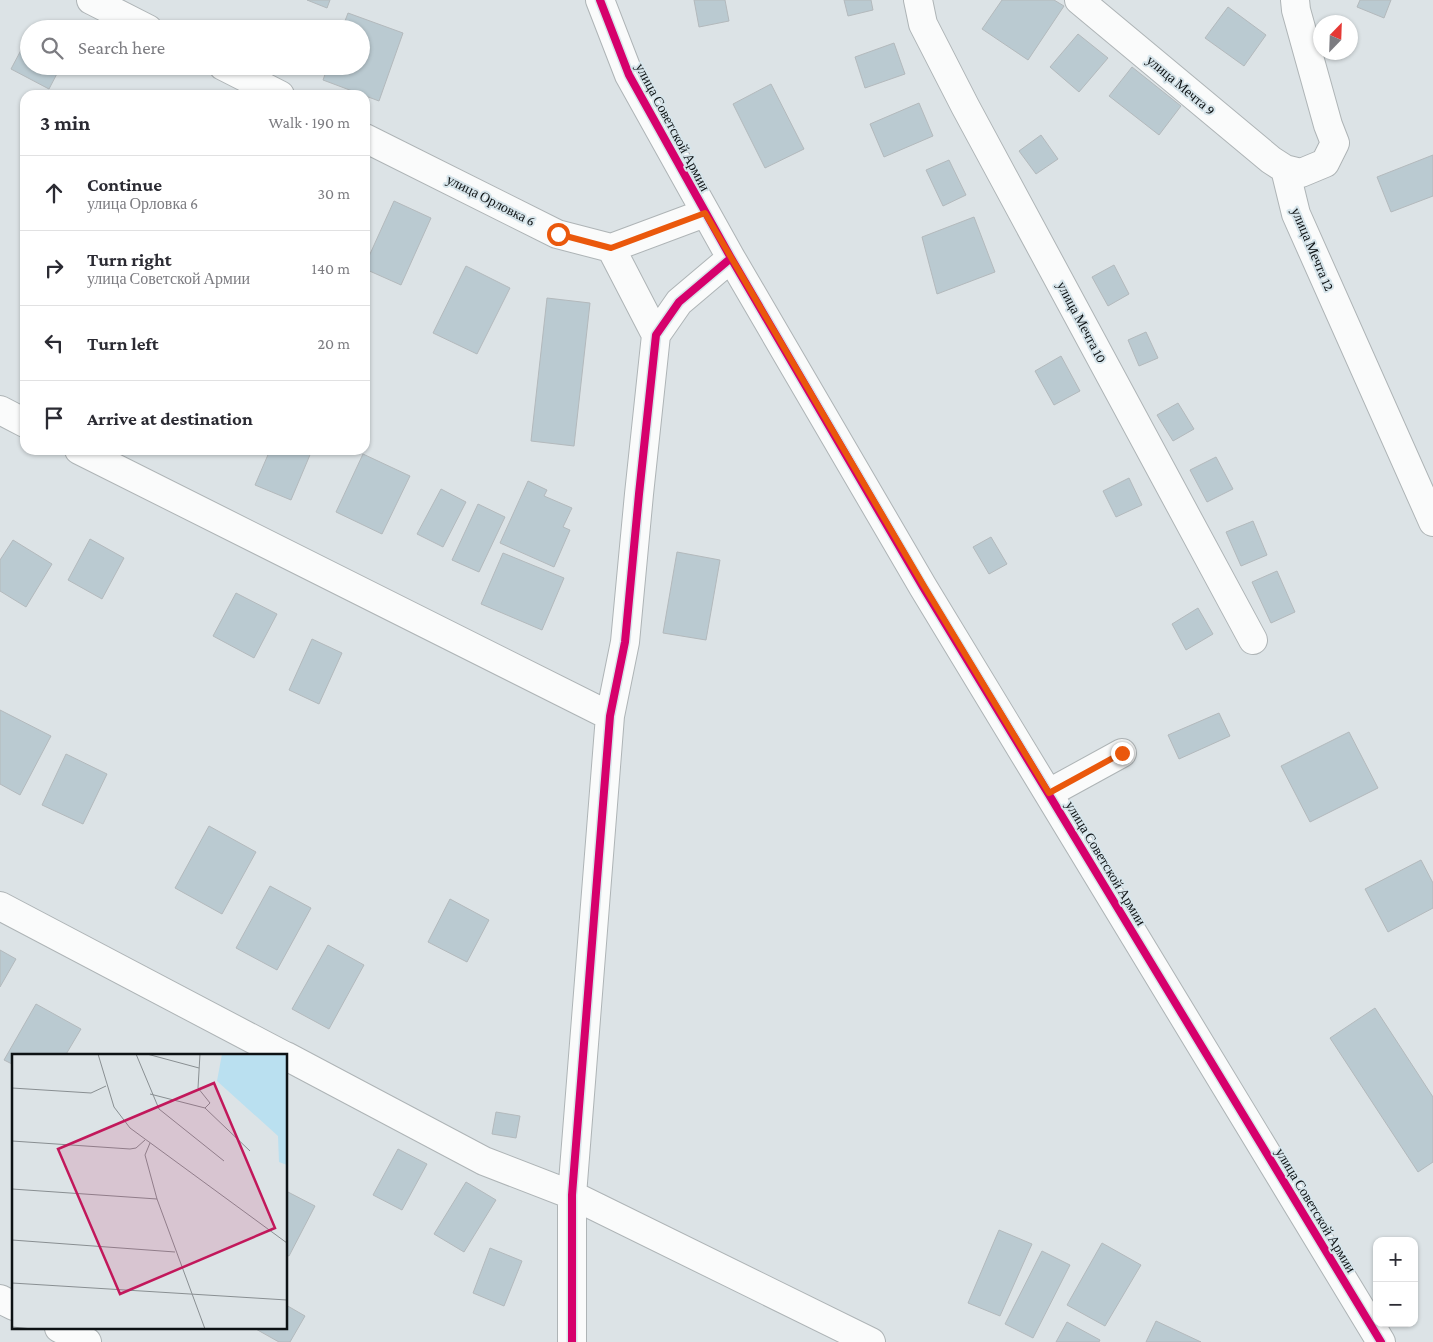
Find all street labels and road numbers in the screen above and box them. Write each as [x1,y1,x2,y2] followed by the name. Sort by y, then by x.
[1143,52,1219,118] street label: улица Мечта 9
[632,60,714,194] street label: улица Советской Армии
[444,171,538,229] street label: улица Орловка 6
[1288,205,1338,293] street label: улица Мечта 12
[1054,278,1110,366] street label: улица Мечта 10
[1062,798,1150,929] street label: улица Советской Армии
[1272,1145,1360,1276] street label: улица Советской Армии

